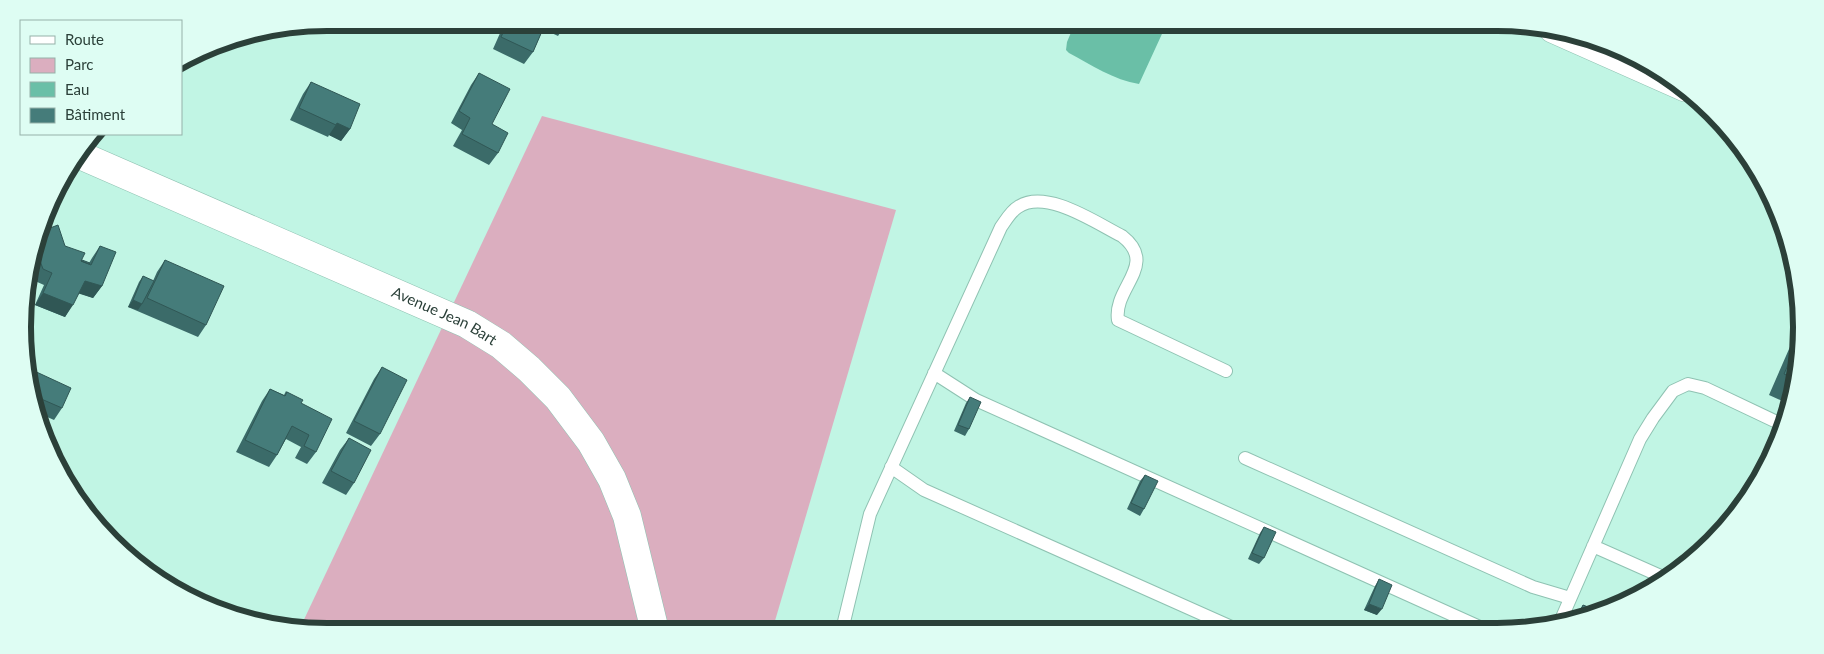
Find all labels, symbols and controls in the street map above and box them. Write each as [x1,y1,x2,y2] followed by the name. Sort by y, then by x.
[20,20,182,135] legend
[65,30,104,48] text: Route
[65,55,94,73] text: Parc
[65,80,89,98] text: Eau
[65,105,126,123] text: Bâtiment
[389,282,501,349] street label: Avenue Jean Bart

